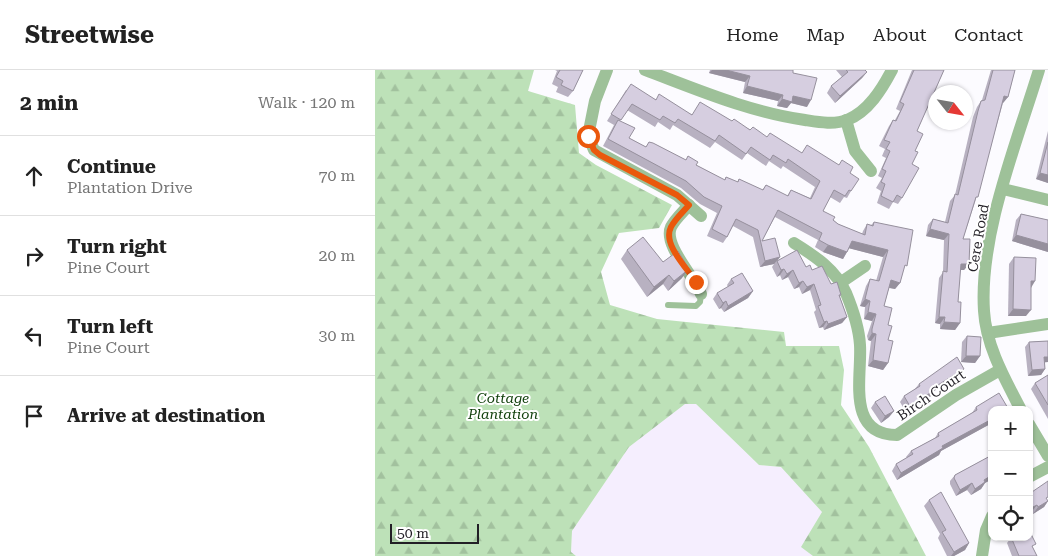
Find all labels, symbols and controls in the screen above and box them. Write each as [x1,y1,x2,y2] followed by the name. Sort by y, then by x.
[25,21,154,49] text: Streetwise
[726,24,778,45] text: Home
[806,24,845,45] text: Map
[873,24,926,45] text: About
[954,24,1023,45] text: Contact
[928,85,973,130] north arrow
[20,91,78,115] text: 2 min
[258,93,355,112] text: Walk · 120 m
[577,125,600,148] route start
[67,155,156,178] text: Continue
[20,162,48,190] icon: ahead
[318,166,355,185] text: 70 m
[67,178,193,197] text: Plantation Drive
[964,203,992,273] street label: Cere Road
[67,235,167,258] text: Turn right
[20,242,48,270] icon: right
[318,246,355,265] text: 20 m
[67,258,150,277] text: Pine Court
[685,271,708,294] route end
[67,315,153,338] text: Turn left
[20,322,48,350] icon: left
[318,326,355,345] text: 30 m
[67,338,150,357] text: Pine Court
[894,366,968,424] street label: Birch Court
[467,390,538,422] park label: Cottage Plantation
[20,402,48,430] icon: arrive
[67,404,265,427] text: Arrive at destination
[988,406,1033,541] map controls
[988,406,1033,451] button: +
[988,451,1033,496] button: −
[988,496,1033,541] button: locate
[390,521,479,544] scale bar
[397,525,429,541] text: 50 m

